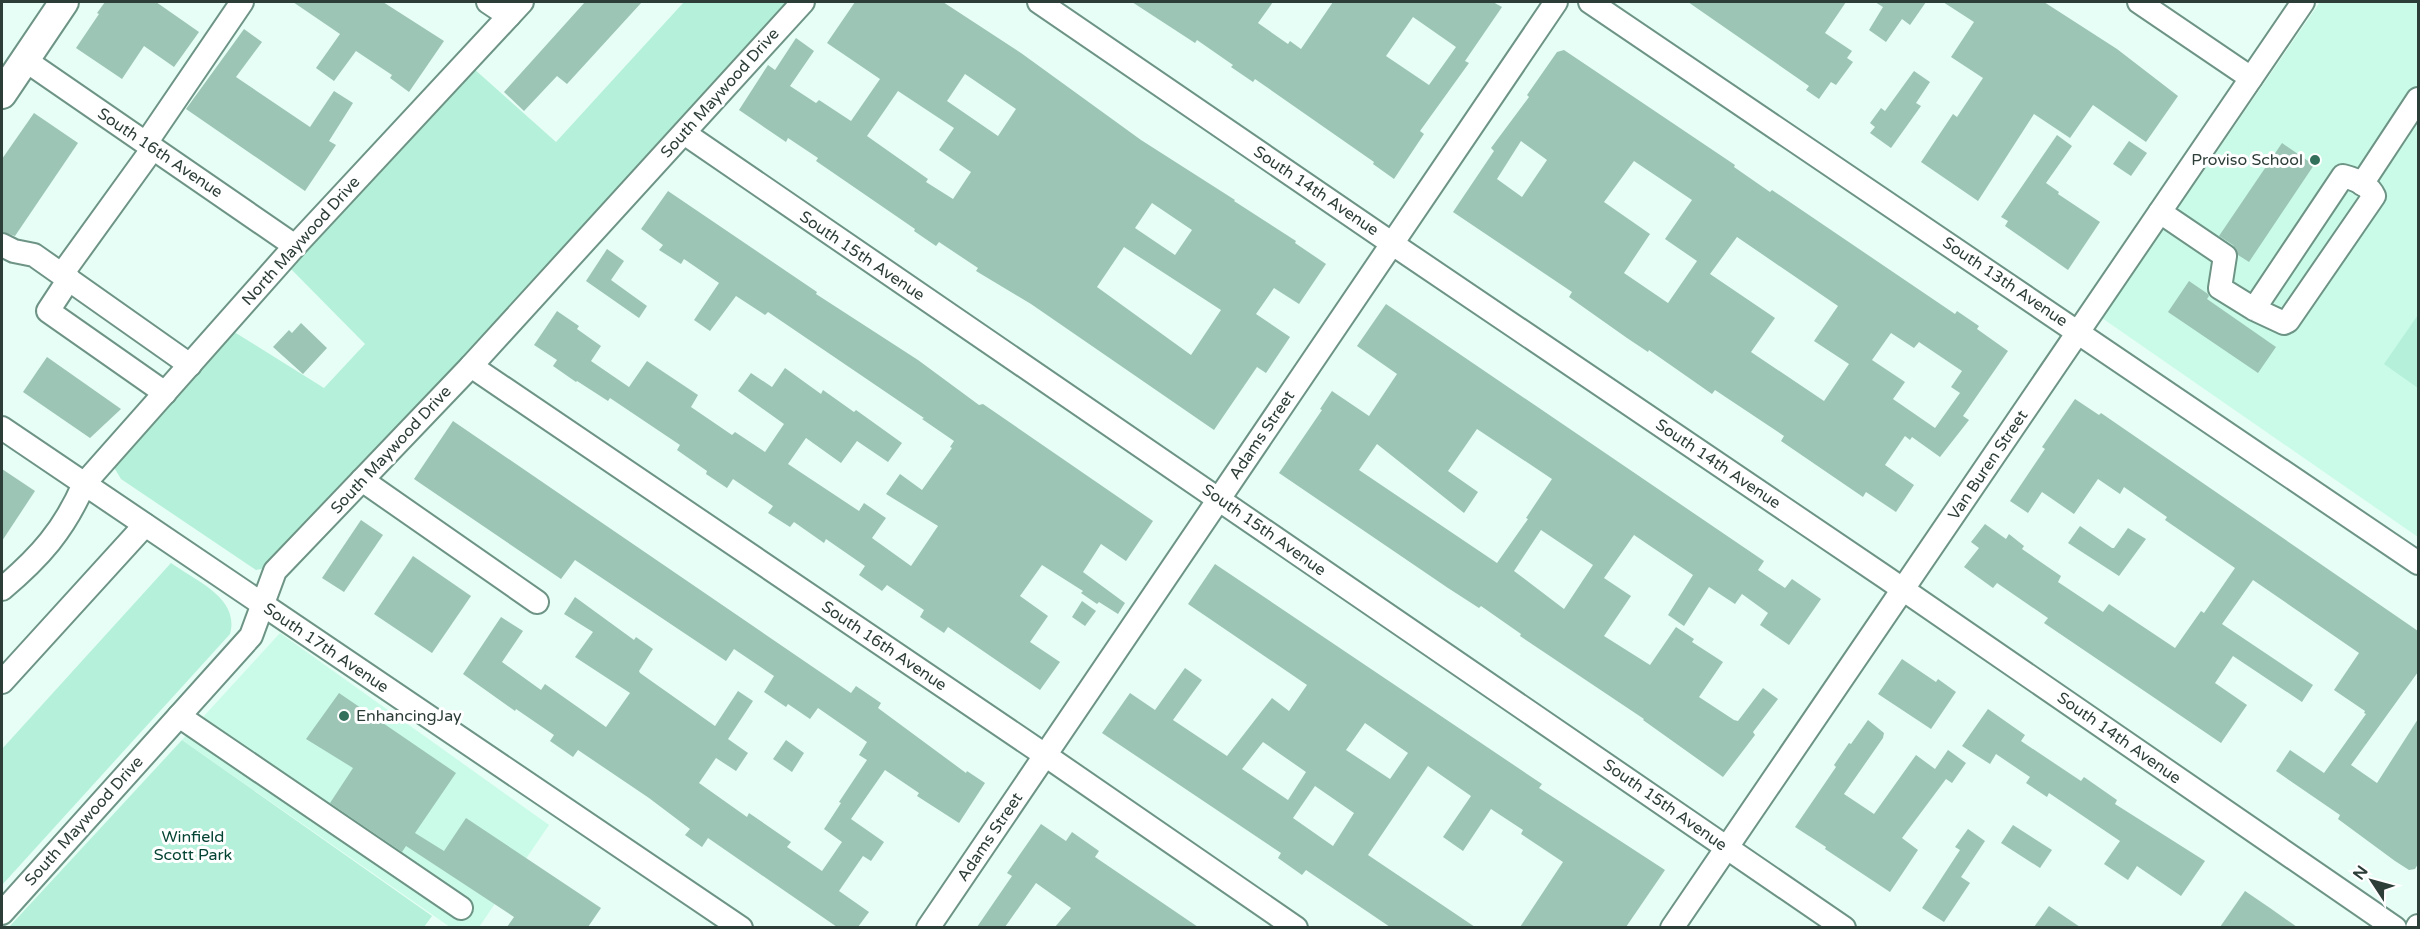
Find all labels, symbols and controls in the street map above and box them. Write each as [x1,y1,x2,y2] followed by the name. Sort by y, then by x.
[656,24,784,162] street label: South Maywood Drive
[94,104,226,202] street label: South 16th Avenue
[1250,142,1382,240] street label: South 14th Avenue
[2191,150,2303,170] place label: Proviso School
[2308,153,2322,167] marker: Proviso School
[238,172,364,310] street label: North Maywood Drive
[796,207,928,305] street label: South 15th Avenue
[1939,233,2071,331] street label: South 13th Avenue
[326,382,456,518] street label: South Maywood Drive
[1225,387,1299,483] street label: Adams Street
[1944,406,2032,524] street label: Van Buren Street
[1652,415,1784,513] street label: South 14th Avenue
[1198,480,1330,580] street label: South 15th Avenue
[818,597,950,695] street label: South 16th Avenue
[260,599,392,697] street label: South 17th Avenue
[2053,688,2185,788] street label: South 14th Avenue
[356,706,462,726] place label: EnhancingJay
[337,709,351,723] marker: EnhancingJay
[20,752,148,890] street label: South Maywood Drive
[1599,755,1731,855] street label: South 15th Avenue
[953,789,1027,885] street label: Adams Street
[154,827,233,865] park label: Winfield Scott Park
[2342,851,2402,911] north arrow
[2349,862,2373,884] text: N

